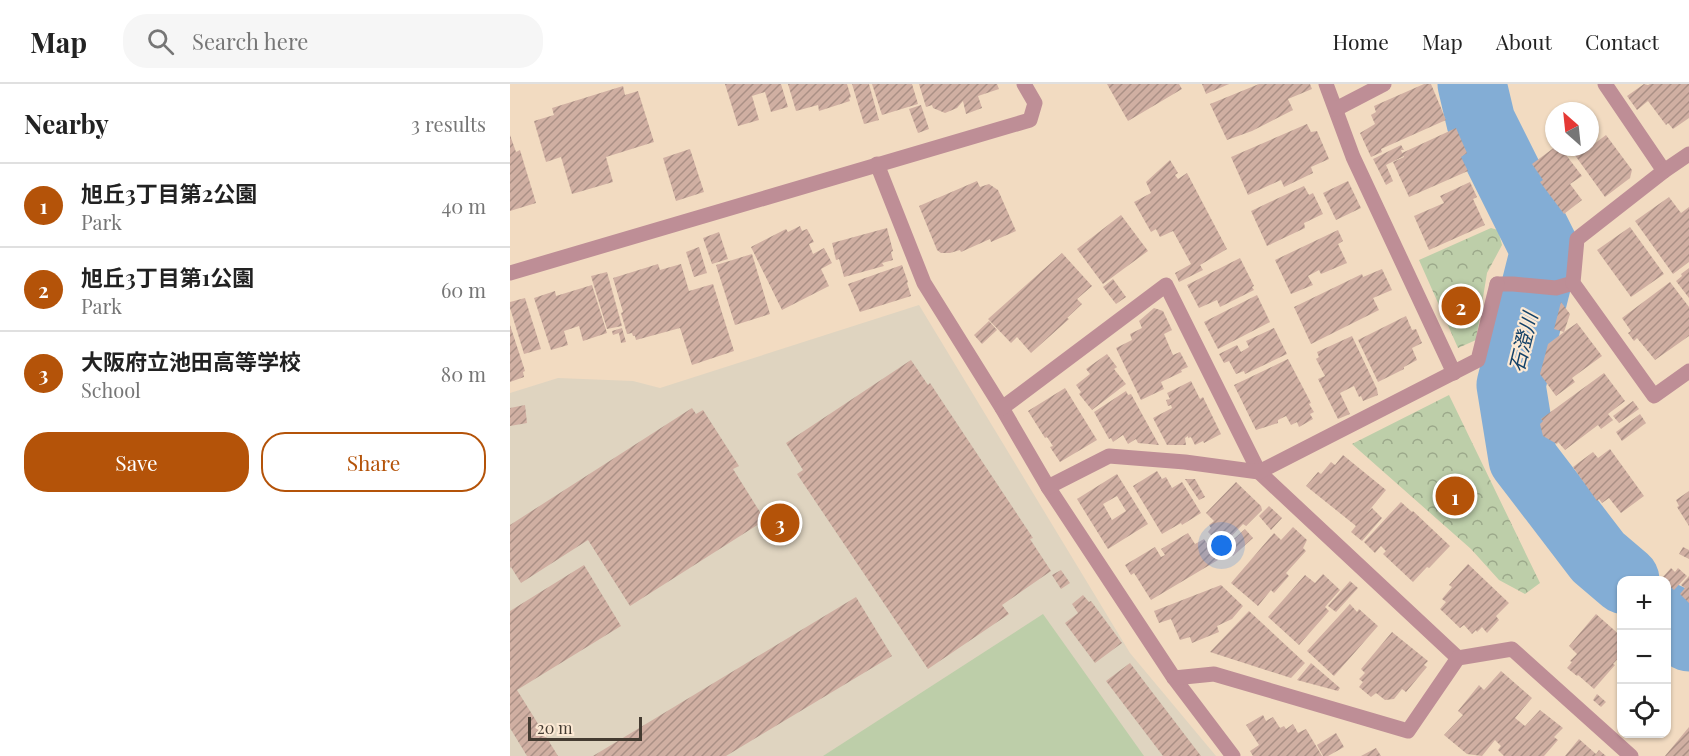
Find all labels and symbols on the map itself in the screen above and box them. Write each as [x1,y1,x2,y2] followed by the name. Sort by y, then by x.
[1545,102,1599,156] north arrow
[1442,284,1480,328] pin: 2
[1502,308,1543,374] water label: 石澄川
[1436,474,1474,518] pin: 1
[760,500,800,546] pin: 3
[1207,531,1236,560] your location
[528,714,642,742] scale bar

